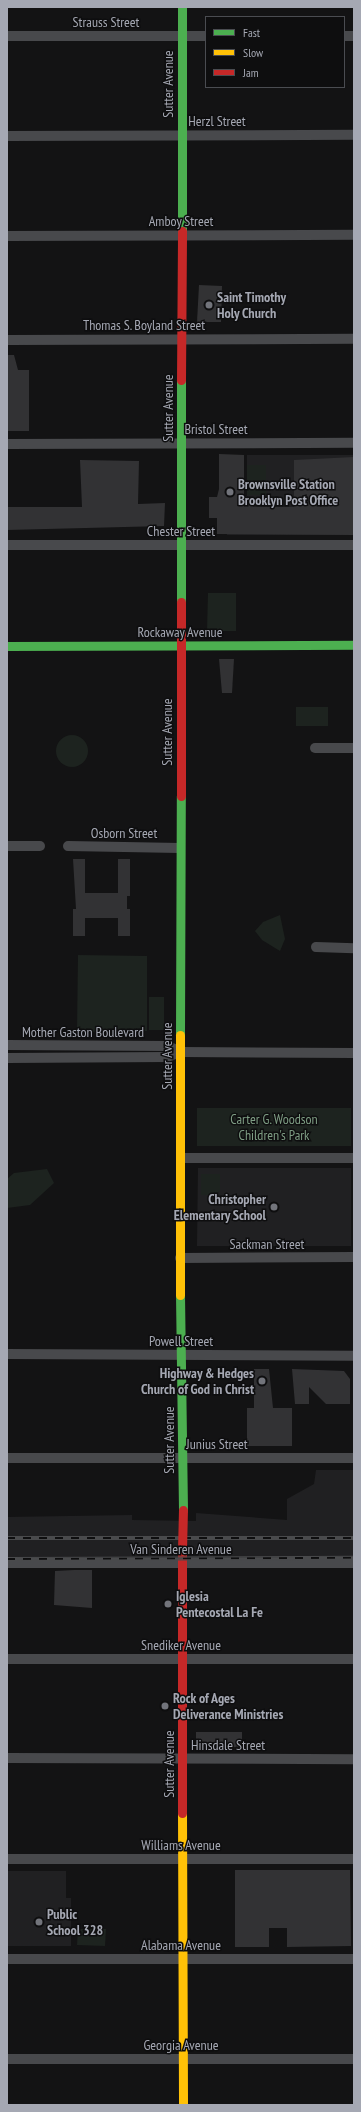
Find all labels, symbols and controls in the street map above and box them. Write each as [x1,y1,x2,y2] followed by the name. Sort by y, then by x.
[73,14,139,30] street label: Strauss Street
[205,16,345,88] legend
[243,25,260,40] text: Fast
[243,45,263,60] text: Slow
[160,50,176,118] street label: Sutter Avenue
[243,65,259,80] text: Jam
[188,113,246,129] street label: Herzl Street
[149,213,213,229] street label: Amboy Street
[217,289,287,322] place label: Saint Timothy Holy Church
[204,300,214,310] marker: Saint Timothy Holy Church
[82,317,206,333] street label: Thomas S. Boyland Street
[160,374,176,442] street label: Sutter Avenue
[184,421,248,437] street label: Bristol Street
[238,476,338,508] place label: Brownsville Station Brooklyn Post Office
[225,487,235,497] marker: Brownsville Station Brooklyn Post Office
[147,523,215,539] street label: Chester Street
[137,624,223,640] street label: Rockaway Avenue
[159,698,175,766] street label: Sutter Avenue
[91,825,157,841] street label: Osborn Street
[159,1022,175,1090] street label: Sutter Avenue
[22,1024,144,1040] street label: Mother Gaston Boulevard
[230,1111,318,1144] park label: Carter G. Woodson Children's Park
[173,1191,266,1224] place label: Christopher Elementary School
[269,1202,279,1212] marker: Christopher Elementary School
[230,1236,304,1252] street label: Sackman Street
[149,1333,213,1349] street label: Powell Street
[141,1365,254,1398] place label: Highway & Hedges Church of God in Christ
[257,1376,267,1386] marker: Highway & Hedges Church of God in Christ
[161,1406,177,1474] street label: Sutter Avenue
[186,1436,248,1452] street label: Junius Street
[130,1541,232,1557] street label: Van Sinderen Avenue
[176,1588,263,1620] place label: Iglesia Pentecostal La Fe
[163,1599,173,1609] marker: Iglesia Pentecostal La Fe
[141,1637,221,1653] street label: Snediker Avenue
[173,1690,283,1722] place label: Rock of Ages Deliverance Ministries
[160,1701,170,1711] marker: Rock of Ages Deliverance Ministries
[161,1730,177,1798] street label: Sutter Avenue
[191,1737,265,1753] street label: Hinsdale Street
[141,1837,221,1853] street label: Williams Avenue
[47,1906,103,1938] place label: Public School 328
[34,1917,44,1927] marker: Public School 328
[141,1937,221,1953] street label: Alabama Avenue
[143,2037,219,2053] street label: Georgia Avenue

